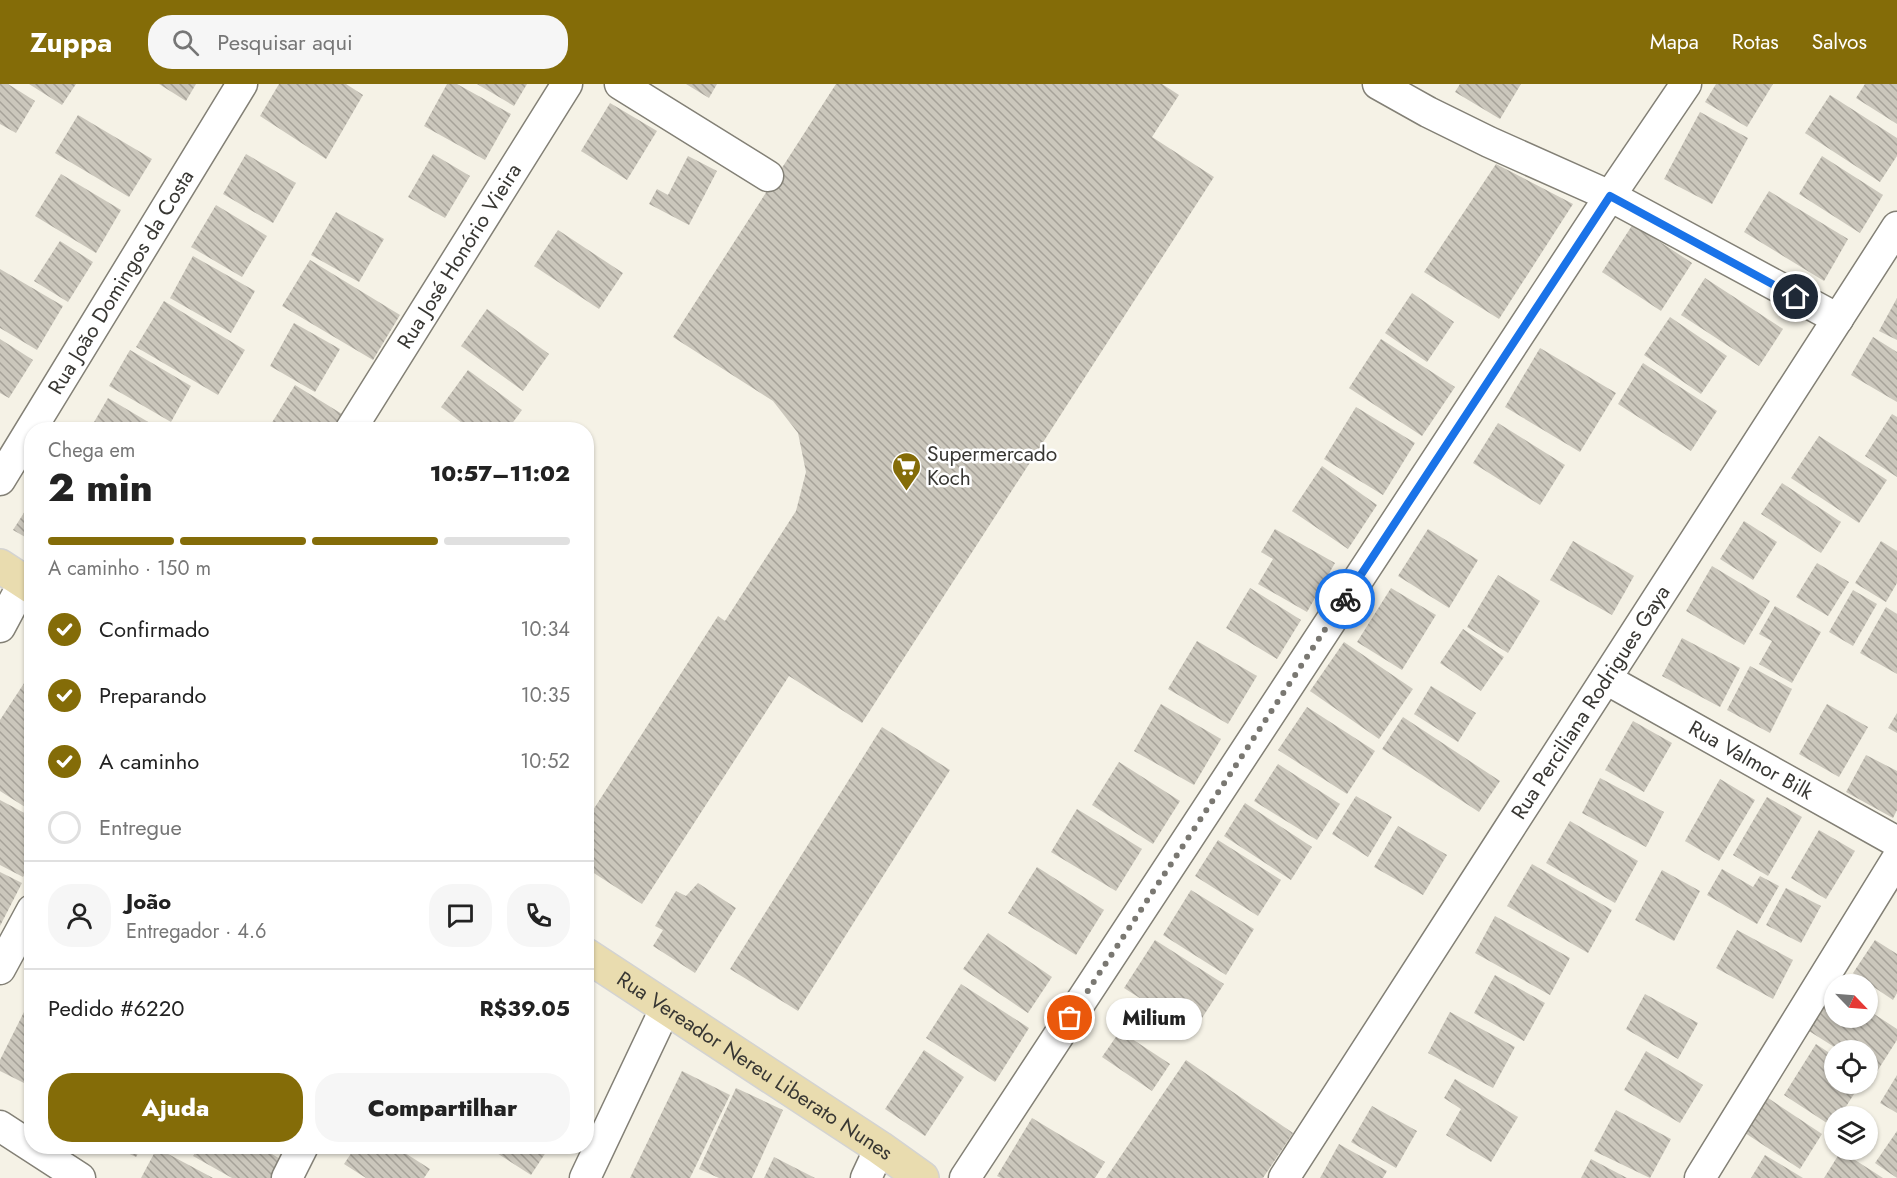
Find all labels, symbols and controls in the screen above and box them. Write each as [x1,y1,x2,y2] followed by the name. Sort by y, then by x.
[148,15,568,69] search box
[30,22,112,63] text: Zuppa
[169,26,202,59] icon: search
[217,26,353,58] text: Pesquisar aqui
[1650,27,1699,57] text: Mapa
[1732,27,1779,57] text: Rotas
[1812,27,1867,57] text: Salvos
[390,158,529,355] street label: Rua José Honório Vieira
[41,164,201,400] street label: Rua João Domingos da Costa
[1770,271,1821,322] pin
[1779,280,1812,313] icon: home
[48,436,135,465] text: Chega em
[927,439,1057,493] place label: Supermercado Koch
[890,450,922,492] supermarket icon: Supermercado Koch
[430,457,570,489] text: 10:57–11:02
[48,459,153,516] text: 2 min
[48,554,211,583] text: A caminho · 150 m
[1315,569,1375,629] courier
[1504,579,1677,825] street label: Rua Perciliana Rodrigues Gaya
[1329,583,1362,616] icon: bike
[48,613,81,646] icon: check
[99,613,209,645] text: Confirmado
[520,615,570,644] text: 10:34
[48,679,81,712] icon: check
[99,679,207,711] text: Preparando
[521,681,570,710] text: 10:35
[1683,713,1819,807] street label: Rua Valmor Bilk
[48,745,81,778] icon: check
[99,745,199,777] text: A caminho
[520,747,570,776] text: 10:52
[99,811,182,843] text: Entregue
[48,884,111,947] button: person
[429,884,492,947] button: chat
[507,884,570,947] button: phone
[126,885,171,917] text: João
[126,917,267,946] text: Entregador · 4.6
[611,964,899,1168] street label: Rua Vereador Nereu Liberato Nunes
[1824,974,1878,1028] north arrow
[1824,974,1878,1160] map controls
[48,992,184,1024] text: Pedido #6220
[479,992,570,1024] text: R$39.05
[1044,992,1095,1043] pin
[1106,997,1202,1039] callout: Milium
[1053,1001,1086,1034] icon: bag
[1122,1004,1186,1033] text: Milium
[1824,1040,1878,1094] button: locate
[48,1073,303,1142] button: Ajuda
[315,1073,570,1142] button: Compartilhar
[1824,1106,1878,1160] button: layers

